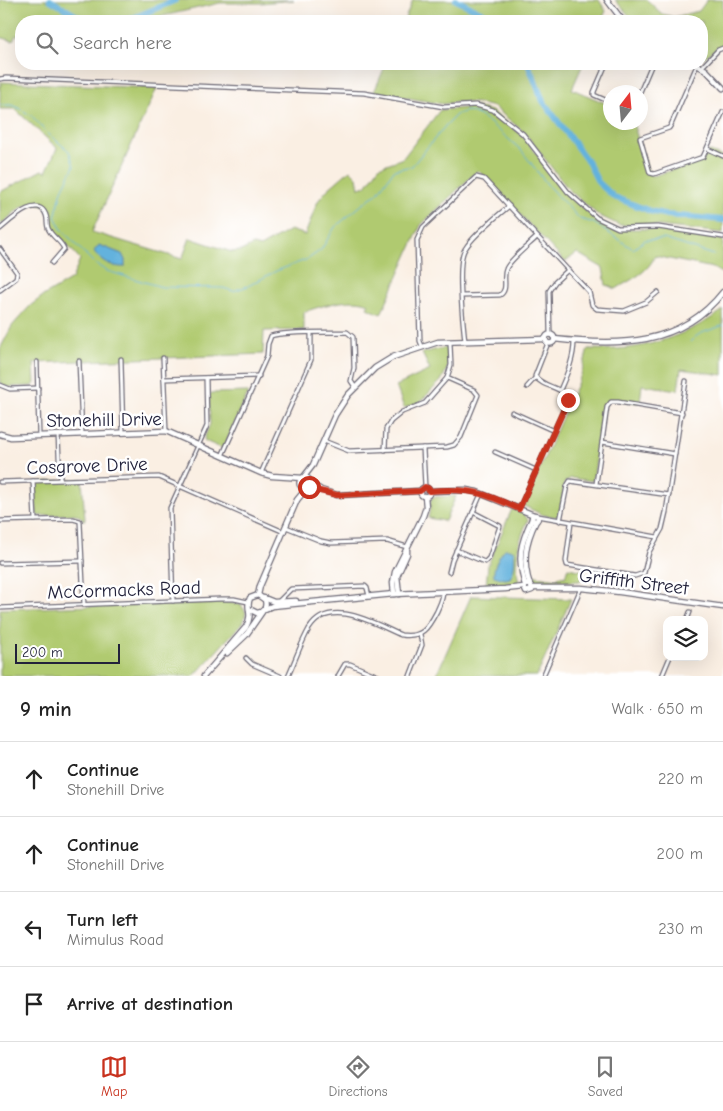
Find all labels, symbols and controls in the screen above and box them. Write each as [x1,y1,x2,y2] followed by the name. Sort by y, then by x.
[15,15,708,70] search box
[33,29,61,57] icon: search
[73,32,172,54] text: Search here
[603,85,648,130] north arrow
[557,389,580,412] route end
[46,408,162,432] street label: Stonehill Drive
[26,453,148,479] street label: Cosgrove Drive
[298,476,321,499] route start
[578,564,690,600] street label: Griffith Street
[47,576,201,604] street label: McCormacks Road
[663,616,708,661] map controls
[663,616,708,661] button: layers
[15,641,120,664] scale bar
[22,644,63,661] text: 200 m
[20,697,72,721] text: 9 min
[612,700,703,718] text: Walk · 650 m
[67,759,139,781] text: Continue
[20,765,48,793] icon: ahead
[658,770,703,788] text: 220 m
[67,781,164,799] text: Stonehill Drive
[67,834,139,856] text: Continue
[20,840,48,868] icon: ahead
[657,845,703,863] text: 200 m
[67,856,164,874] text: Stonehill Drive
[67,909,138,931] text: Turn left
[20,915,48,943] icon: left
[658,920,703,938] text: 230 m
[67,931,164,949] text: Mimulus Road
[20,990,48,1018] icon: arrive
[67,993,233,1015] text: Arrive at destination
[100,1053,128,1100] tab: Map
[328,1053,388,1100] tab: Directions
[588,1053,623,1100] tab: Saved

